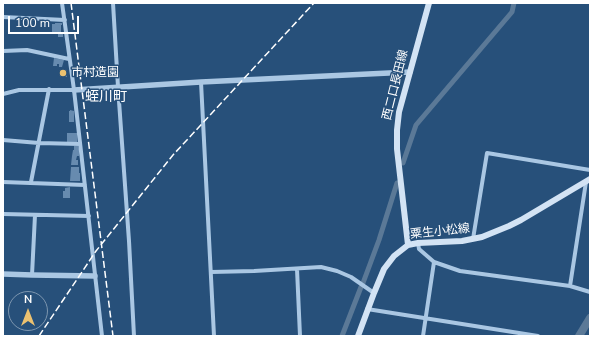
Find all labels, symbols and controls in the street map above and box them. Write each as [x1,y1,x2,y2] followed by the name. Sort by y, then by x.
[10,8,81,34] scale bar
[15,15,50,31] text: 100 m
[380,48,412,122] street label: 西二口長田線
[71,66,119,80] place label: 市村造園
[58,68,68,78] marker: 市村造園
[85,90,127,106] district label: 蛭川町
[409,222,471,242] street label: 粟生小松線
[8,291,48,331] north arrow
[24,292,32,307] text: N

